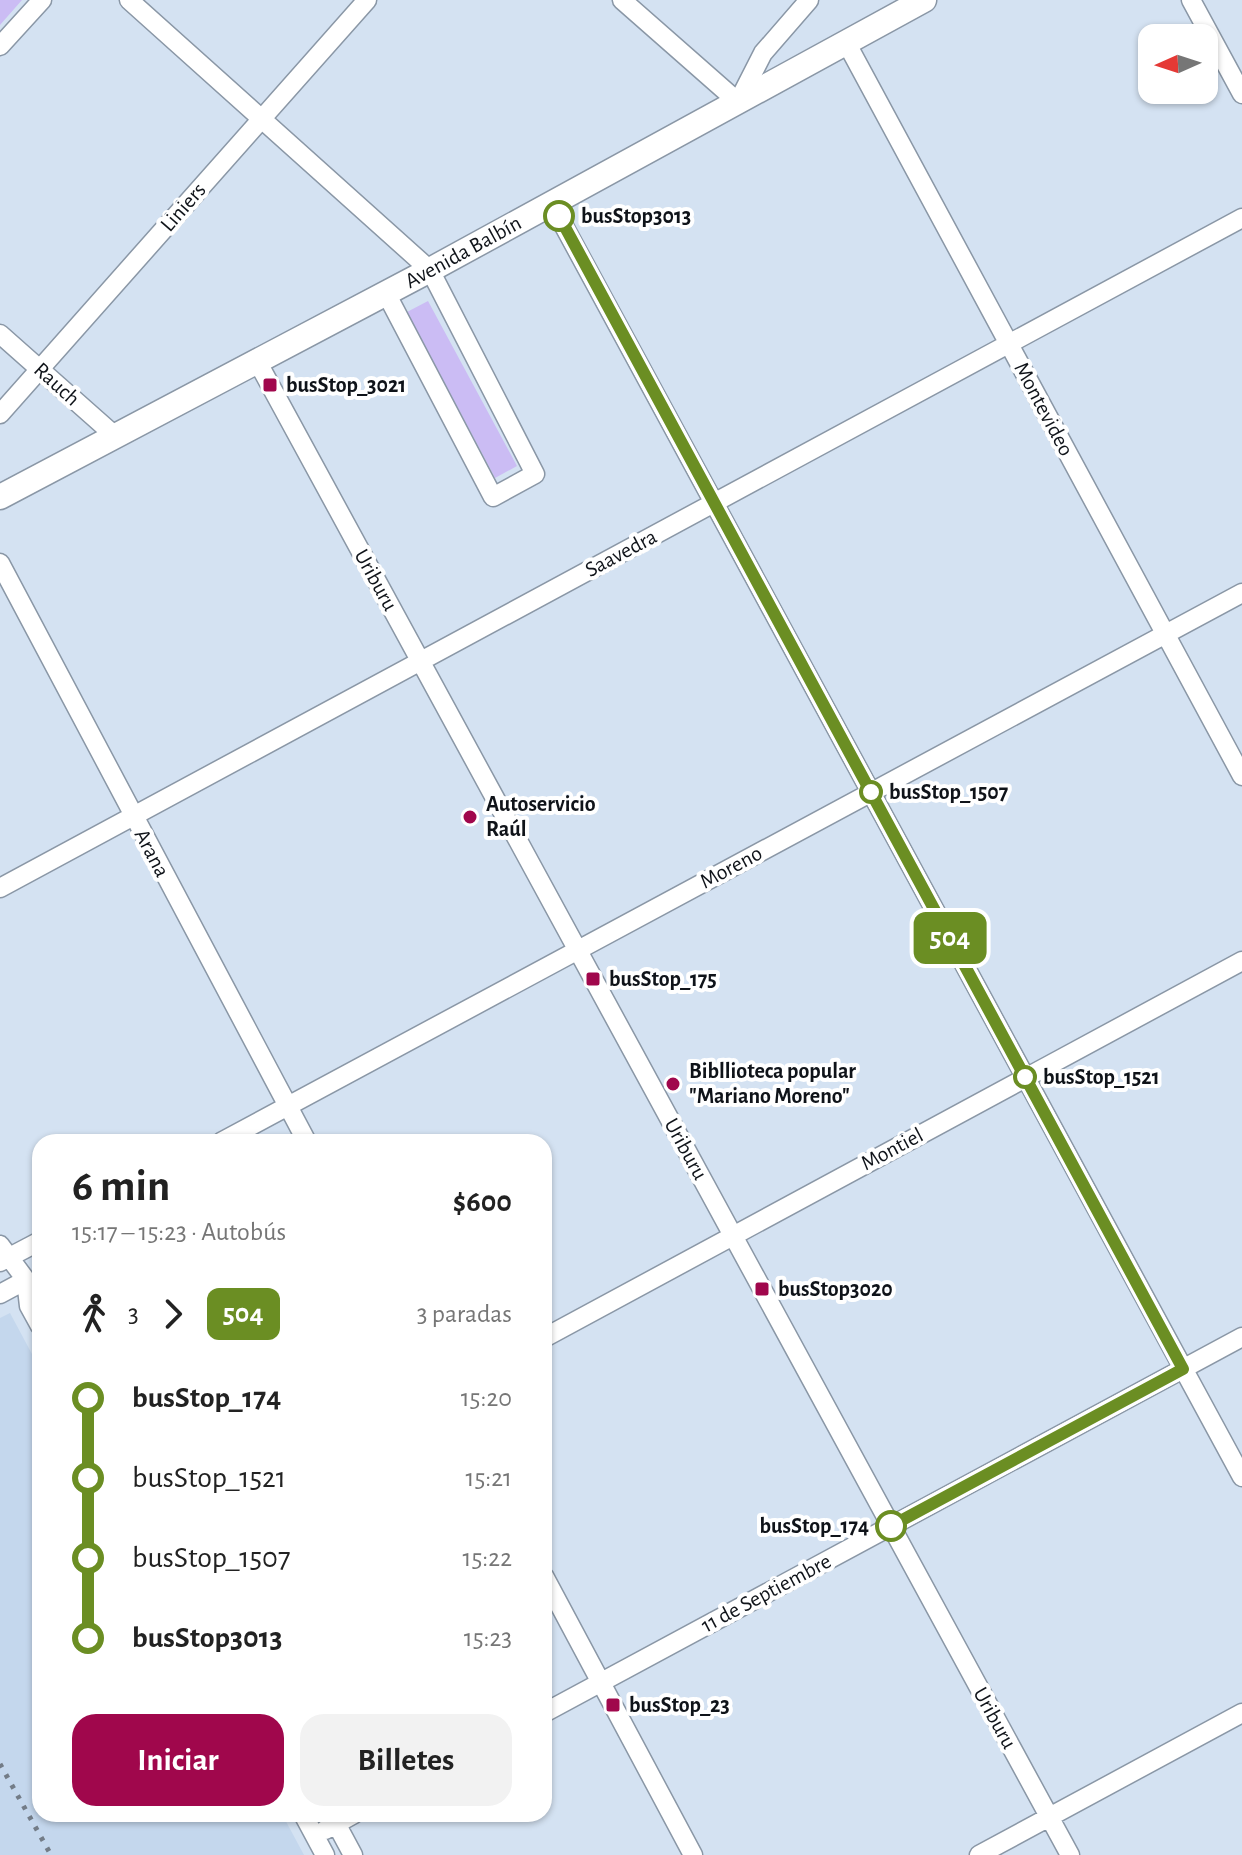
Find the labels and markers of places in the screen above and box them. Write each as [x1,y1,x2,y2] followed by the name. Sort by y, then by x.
[544,201,574,231] marker: busStop3013
[581,205,691,227] place label: busStop3013
[286,374,406,396] place label: busStop_3021
[261,376,279,394] marker: busStop_3021
[860,781,882,803] marker: busStop_1507
[889,781,1008,803] place label: busStop_1507
[486,793,596,840] place label: Autoservicio Raúl
[461,808,479,826] marker: Autoservicio Raúl
[609,968,717,990] place label: busStop_175
[584,970,602,988] marker: busStop_175
[689,1060,856,1107] place label: Bibllioteca popular "Mariano Moreno"
[1014,1066,1036,1088] marker: busStop_1521
[1043,1066,1160,1088] place label: busStop_1521
[664,1075,682,1093] marker: Bibllioteca popular "Mariano Moreno"
[778,1278,893,1300] place label: busStop3020
[753,1280,771,1298] marker: busStop3020
[876,1511,906,1541] marker: busStop_174
[760,1515,869,1537] place label: busStop_174
[629,1694,730,1716] place label: busStop_23
[604,1696,622,1714] marker: busStop_23

